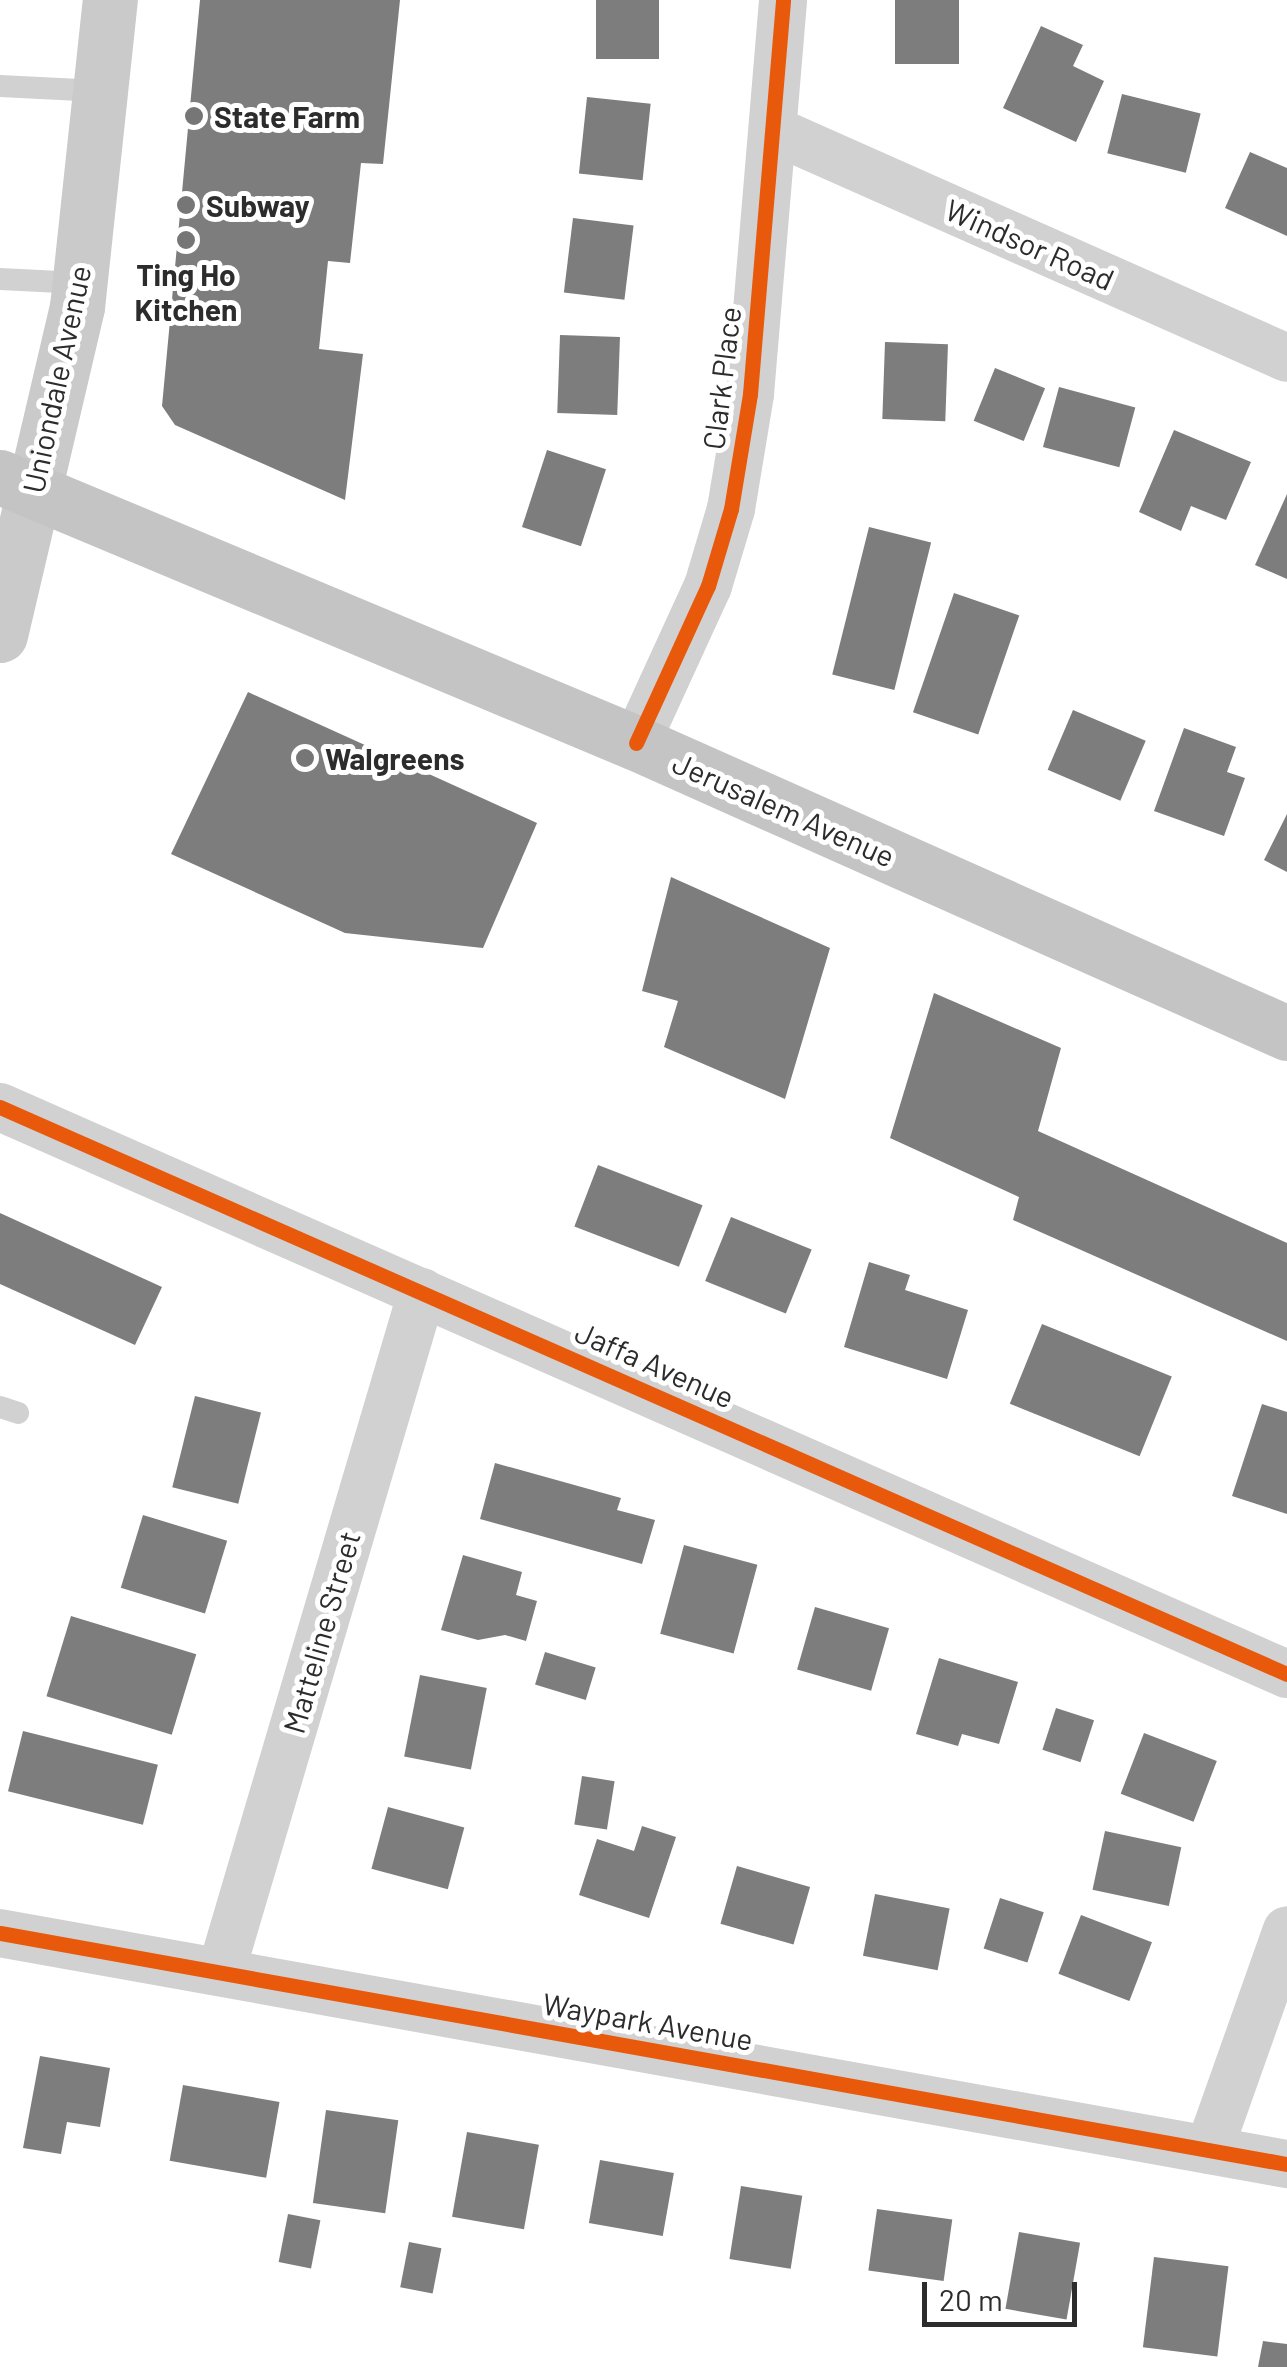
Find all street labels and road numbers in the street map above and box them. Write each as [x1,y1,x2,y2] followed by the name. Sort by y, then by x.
[940,191,1120,297] street label: Windsor Road
[14,262,98,496] street label: Uniondale Avenue
[694,304,748,452] street label: Clark Place
[667,744,901,874] street label: Jerusalem Avenue
[570,1313,740,1415] street label: Jaffa Avenue
[275,1527,367,1737] street label: Matteline Street
[540,1985,756,2057] street label: Waypark Avenue

